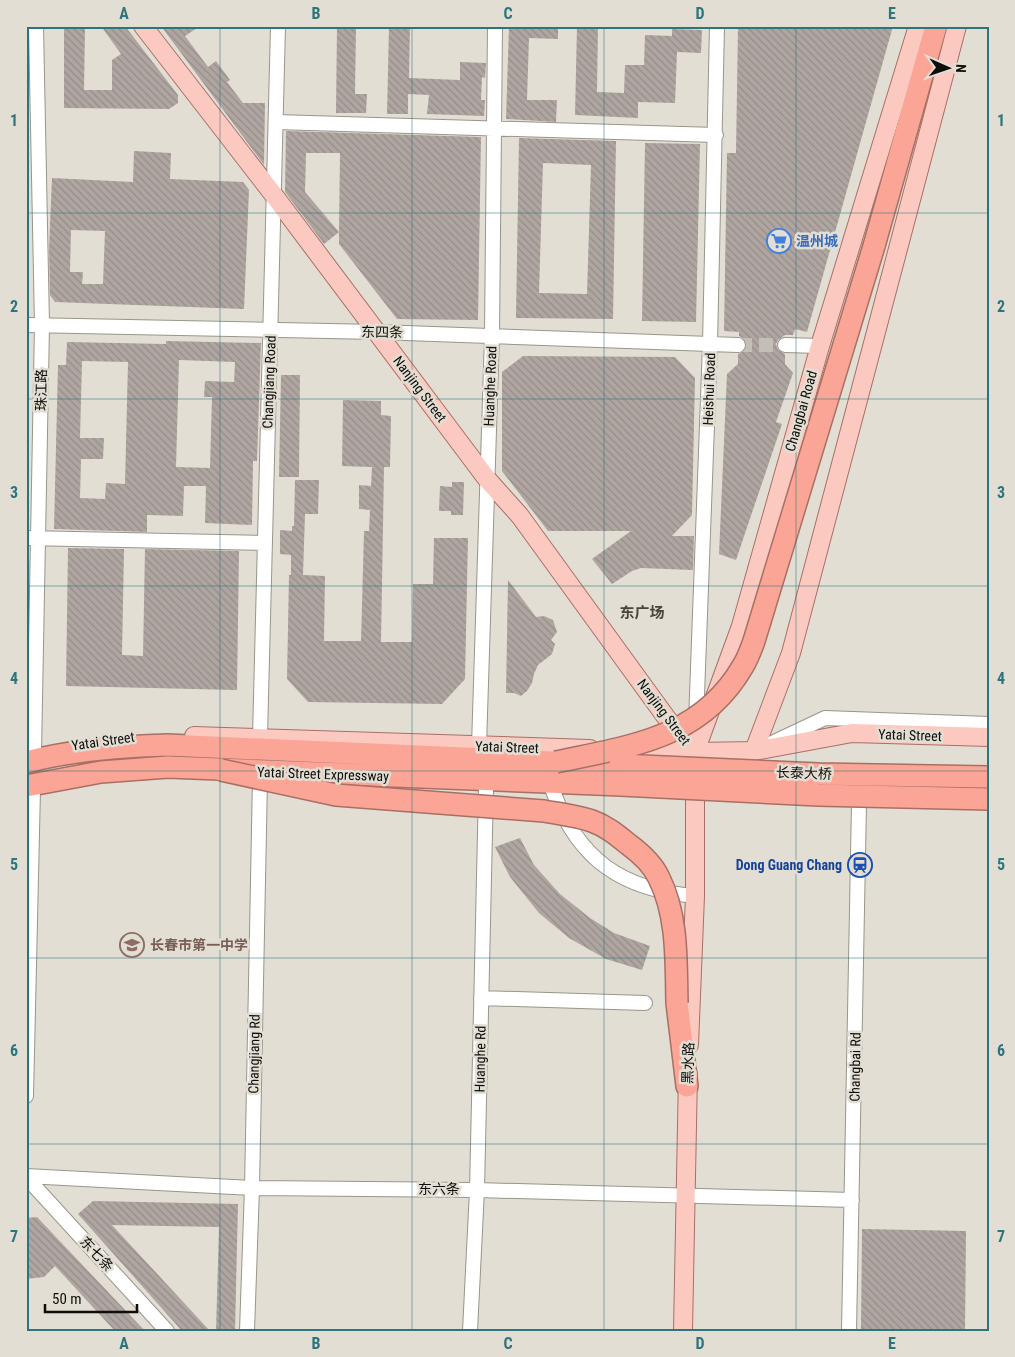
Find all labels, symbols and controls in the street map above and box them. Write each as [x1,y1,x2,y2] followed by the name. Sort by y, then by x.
[119,4,129,23] text: A
[312,4,321,23] text: B
[503,4,513,23] text: C
[695,4,705,23] text: D
[888,4,896,23] text: E
[922,42,972,92] north arrow
[953,64,969,73] text: N
[10,111,18,130] text: 1
[997,111,1005,130] text: 1
[766,228,792,254] supermarket icon: 温州城
[796,233,838,249] place label: 温州城
[10,297,18,316] text: 2
[997,297,1005,316] text: 2
[361,324,403,340] street label: 东四条
[259,335,279,429] street label: Changjiang Road
[481,345,499,427] street label: Huanghe Road
[700,352,718,426] street label: Heishui Road
[390,353,450,425] street label: Nanjing Street
[33,369,49,411] street label: 珠江路
[782,369,820,453] street label: Changbai Road
[10,483,18,502] text: 3
[997,483,1005,502] text: 3
[619,604,665,622] district label: 东广场
[10,669,18,688] text: 4
[997,669,1005,688] text: 4
[634,676,694,748] street label: Nanjing Street
[878,726,942,744] street label: Yatai Street
[70,729,136,753] street label: Yatai Street
[475,738,539,756] street label: Yatai Street
[257,764,389,784] street label: Yatai Street Expressway
[776,764,832,782] street label: 长泰大桥
[847,852,873,878] station icon: Dong Guang Chang
[10,855,18,874] text: 5
[997,855,1005,874] text: 5
[736,857,842,873] place label: Dong Guang Chang
[119,932,145,958] school or university icon: 长春市第一中学
[150,937,248,953] place label: 长春市第一中学
[245,1014,263,1094] street label: Changjiang Rd
[471,1025,489,1093] street label: Huanghe Rd
[846,1032,864,1102] street label: Changbai Rd
[10,1041,18,1060] text: 6
[997,1041,1005,1060] text: 6
[679,1042,697,1084] street label: 黑水路
[418,1181,460,1197] street label: 东六条
[10,1227,18,1246] text: 7
[997,1227,1005,1246] text: 7
[77,1233,117,1275] street label: 东七条
[45,1282,138,1314] scale bar
[52,1290,82,1308] text: 50 m
[119,1334,129,1353] text: A
[312,1334,321,1353] text: B
[503,1334,513,1353] text: C
[695,1334,705,1353] text: D
[888,1334,896,1353] text: E

